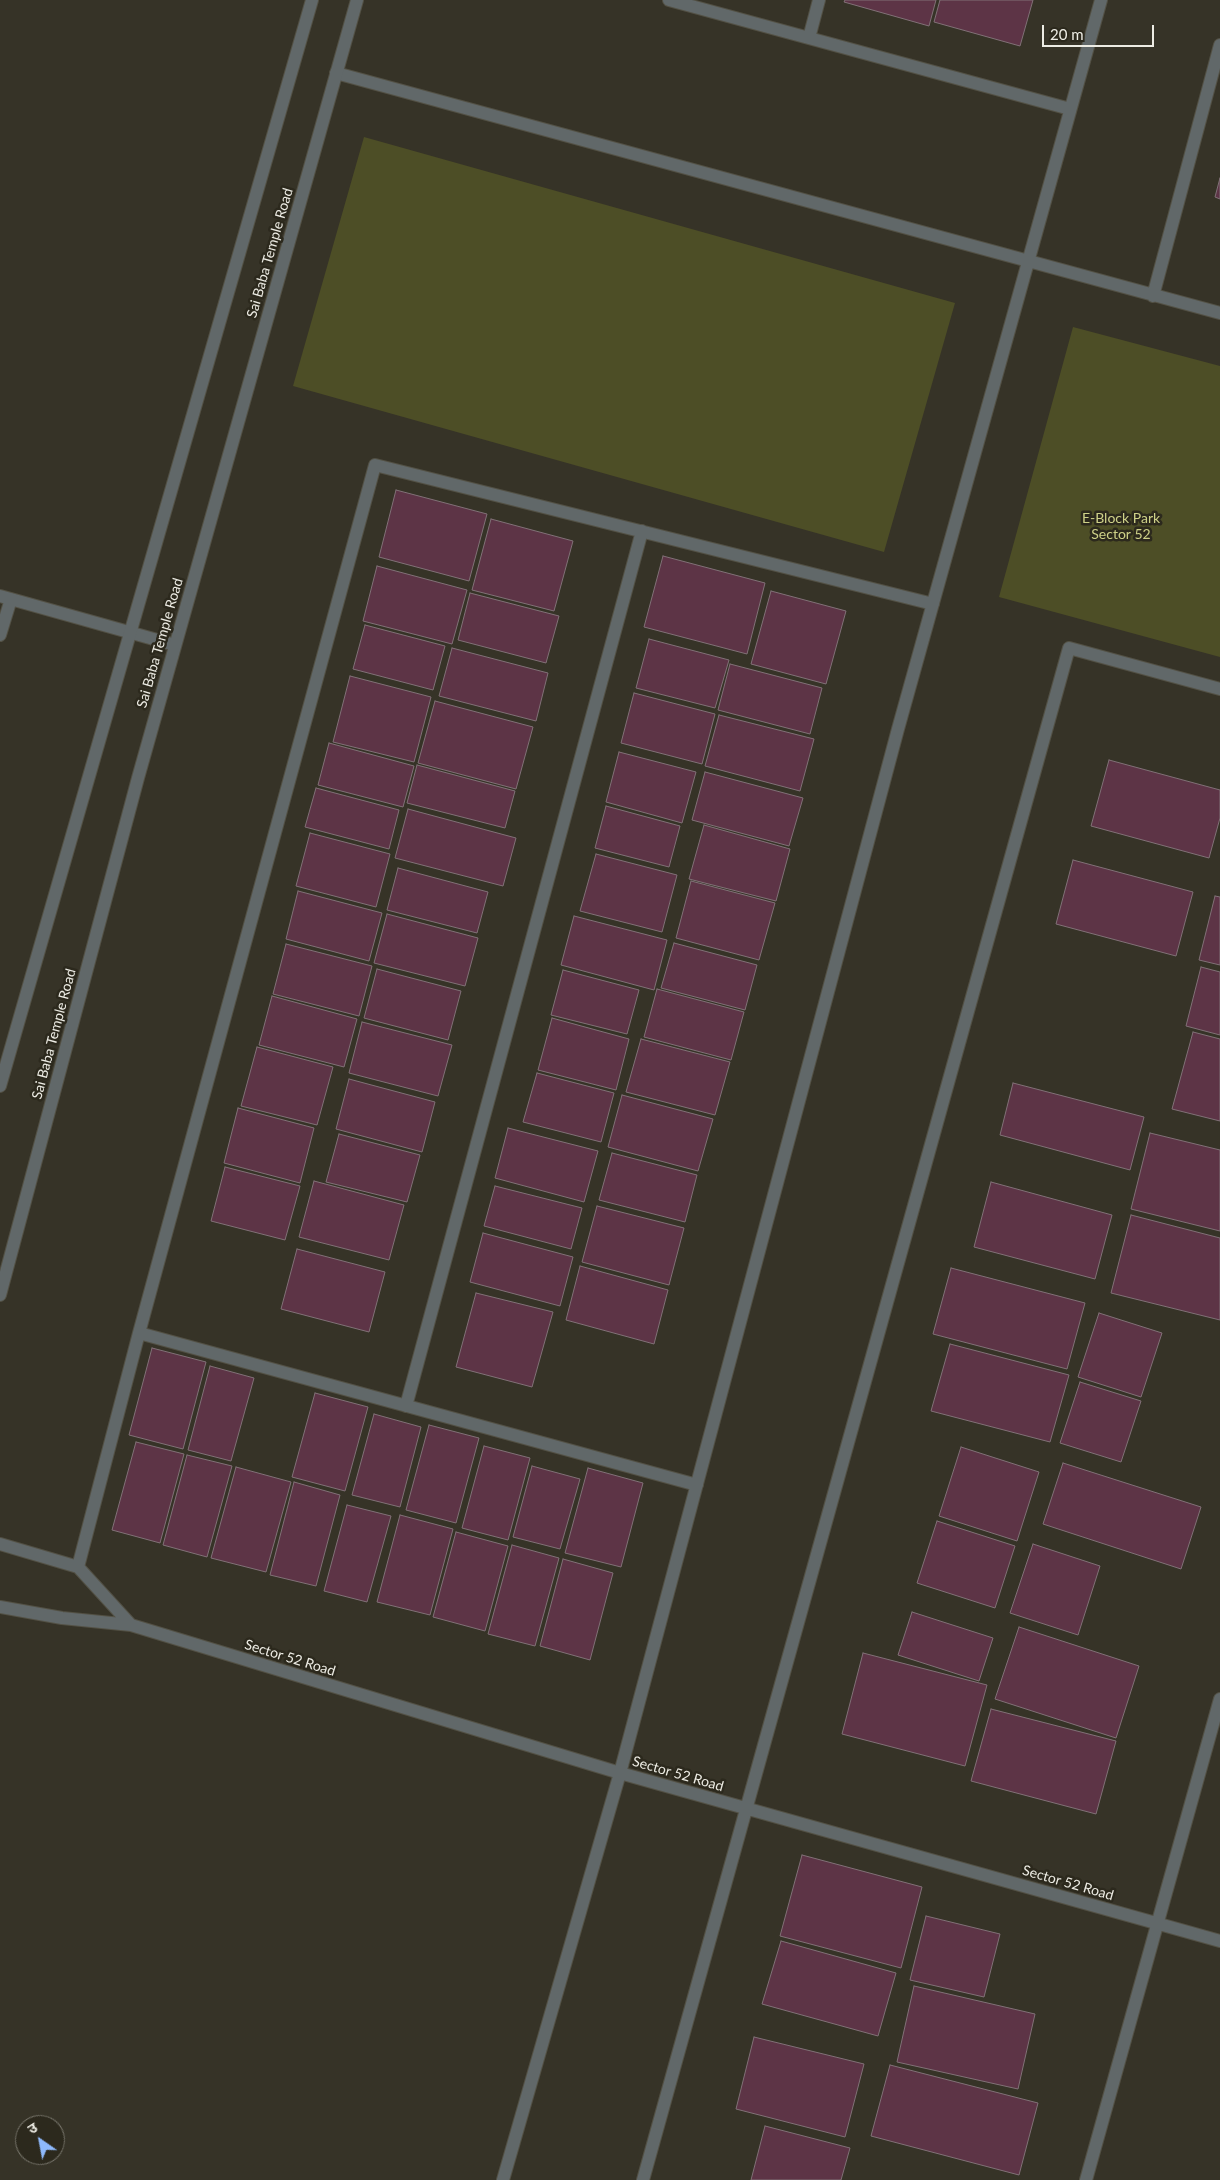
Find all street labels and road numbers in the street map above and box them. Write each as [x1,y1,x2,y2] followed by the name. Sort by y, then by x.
[243,186,297,320] street label: Sai Baba Temple Road
[133,576,187,710] street label: Sai Baba Temple Road
[29,967,79,1101] street label: Sai Baba Temple Road
[243,1636,337,1680] street label: Sector 52 Road
[630,1753,726,1795] street label: Sector 52 Road
[1020,1862,1116,1904] street label: Sector 52 Road

